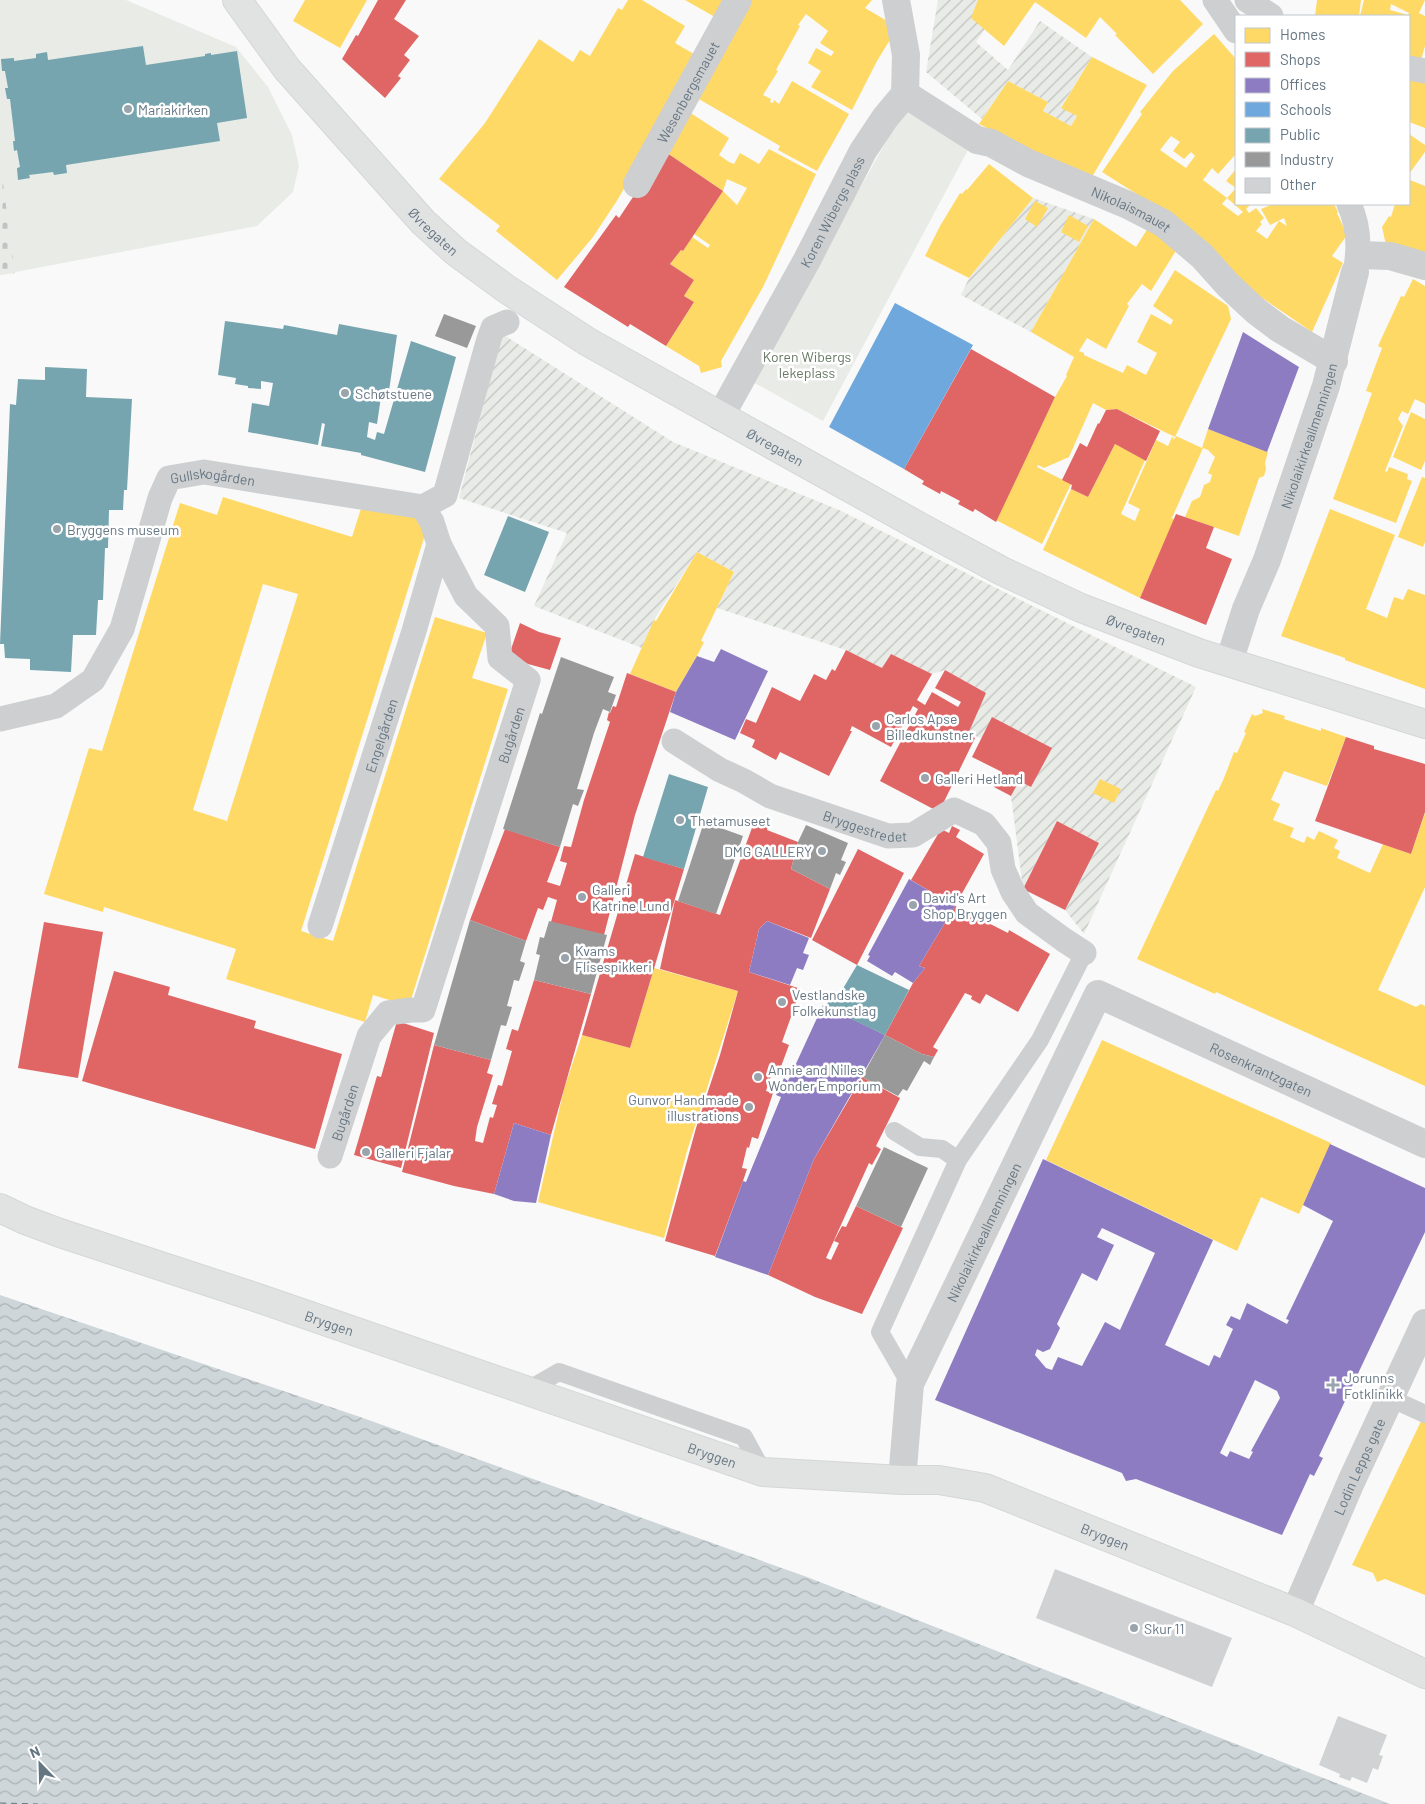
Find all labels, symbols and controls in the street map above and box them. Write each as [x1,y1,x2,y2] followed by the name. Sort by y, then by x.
[1235,15,1410,205] legend
[1280,25,1325,43] text: Homes
[653,38,722,146] street label: Wesenbergsmauet
[1280,50,1320,68] text: Shops
[1280,75,1326,93] text: Offices
[1280,100,1332,118] text: Schools
[138,101,208,118] place label: Mariakirken
[122,103,134,115] marker: Mariakirken
[1280,125,1320,143] text: Public
[1280,150,1334,168] text: Industry
[796,153,868,270] street label: Koren Wibergs plass
[1280,175,1317,193] text: Other
[1089,182,1175,235] street label: Nikolaismauet
[405,204,462,259] street label: Øvregaten
[763,348,852,381] park label: Koren Wibergs lekeplass
[1277,361,1340,511] street label: Nikolaikirkeallmenningen
[355,385,432,402] place label: Schøtstuene
[339,387,351,399] marker: Schøtstuene
[744,424,807,469] street label: Øvregaten
[169,463,256,489] street label: Gullskogården
[67,521,179,538] place label: Bryggens museum
[51,523,63,535] marker: Bryggens museum
[1104,610,1169,648] street label: Øvregaten
[361,696,400,775] street label: Engelgården
[494,704,528,765] street label: Bugården
[886,710,974,743] place label: Carlos Apse Billedkunstner
[870,720,882,732] marker: Carlos Apse Billedkunstner
[935,770,1023,787] place label: Galleri Hetland
[919,772,931,784] marker: Galleri Hetland
[821,806,908,845] street label: Bryggestredet
[690,812,771,829] place label: Thetamuseet
[674,814,686,826] marker: Thetamuseet
[724,843,812,860] place label: DMG GALLERY
[816,845,828,857] marker: DMG GALLERY
[592,881,670,914] place label: Galleri Katrine Lund
[923,889,1007,922] place label: David's Art Shop Bryggen
[576,891,588,903] marker: Galleri Katrine Lund
[907,899,919,911] marker: David's Art Shop Bryggen
[575,942,652,975] place label: Kvams Flisespikkeri
[559,952,571,964] marker: Kvams Flisespikkeri
[792,986,876,1019] place label: Vestlandske Folkekunstlag
[776,996,788,1008] marker: Vestlandske Folkekunstlag
[1208,1038,1315,1100] street label: Rosenkrantzgaten
[768,1061,881,1094] place label: Annie and Nilles Wonder Emporium
[752,1071,764,1083] marker: Annie and Nilles Wonder Emporium
[327,1082,361,1143] street label: Bugården
[628,1091,739,1124] place label: Gunvor Handmade illustrations
[743,1101,755,1113] marker: Gunvor Handmade illustrations
[376,1144,451,1161] place label: Galleri Fjalar
[360,1146,372,1158] marker: Galleri Fjalar
[942,1160,1024,1304] street label: Nikolaikirkeallmenningen
[303,1306,356,1339] street label: Bryggen
[1344,1369,1403,1402] place label: Jorunns Fotklinikk
[1326,1378,1340,1392] marker: Jorunns Fotklinikk
[1329,1415,1388,1517] street label: Lodin Lepps gate
[686,1438,739,1471] street label: Bryggen
[1079,1519,1132,1553] street label: Bryggen
[1144,1620,1184,1637] place label: Skur 11
[1128,1622,1140,1634] marker: Skur 11
[15,1739,65,1789] north arrow
[27,1742,42,1761] text: N

